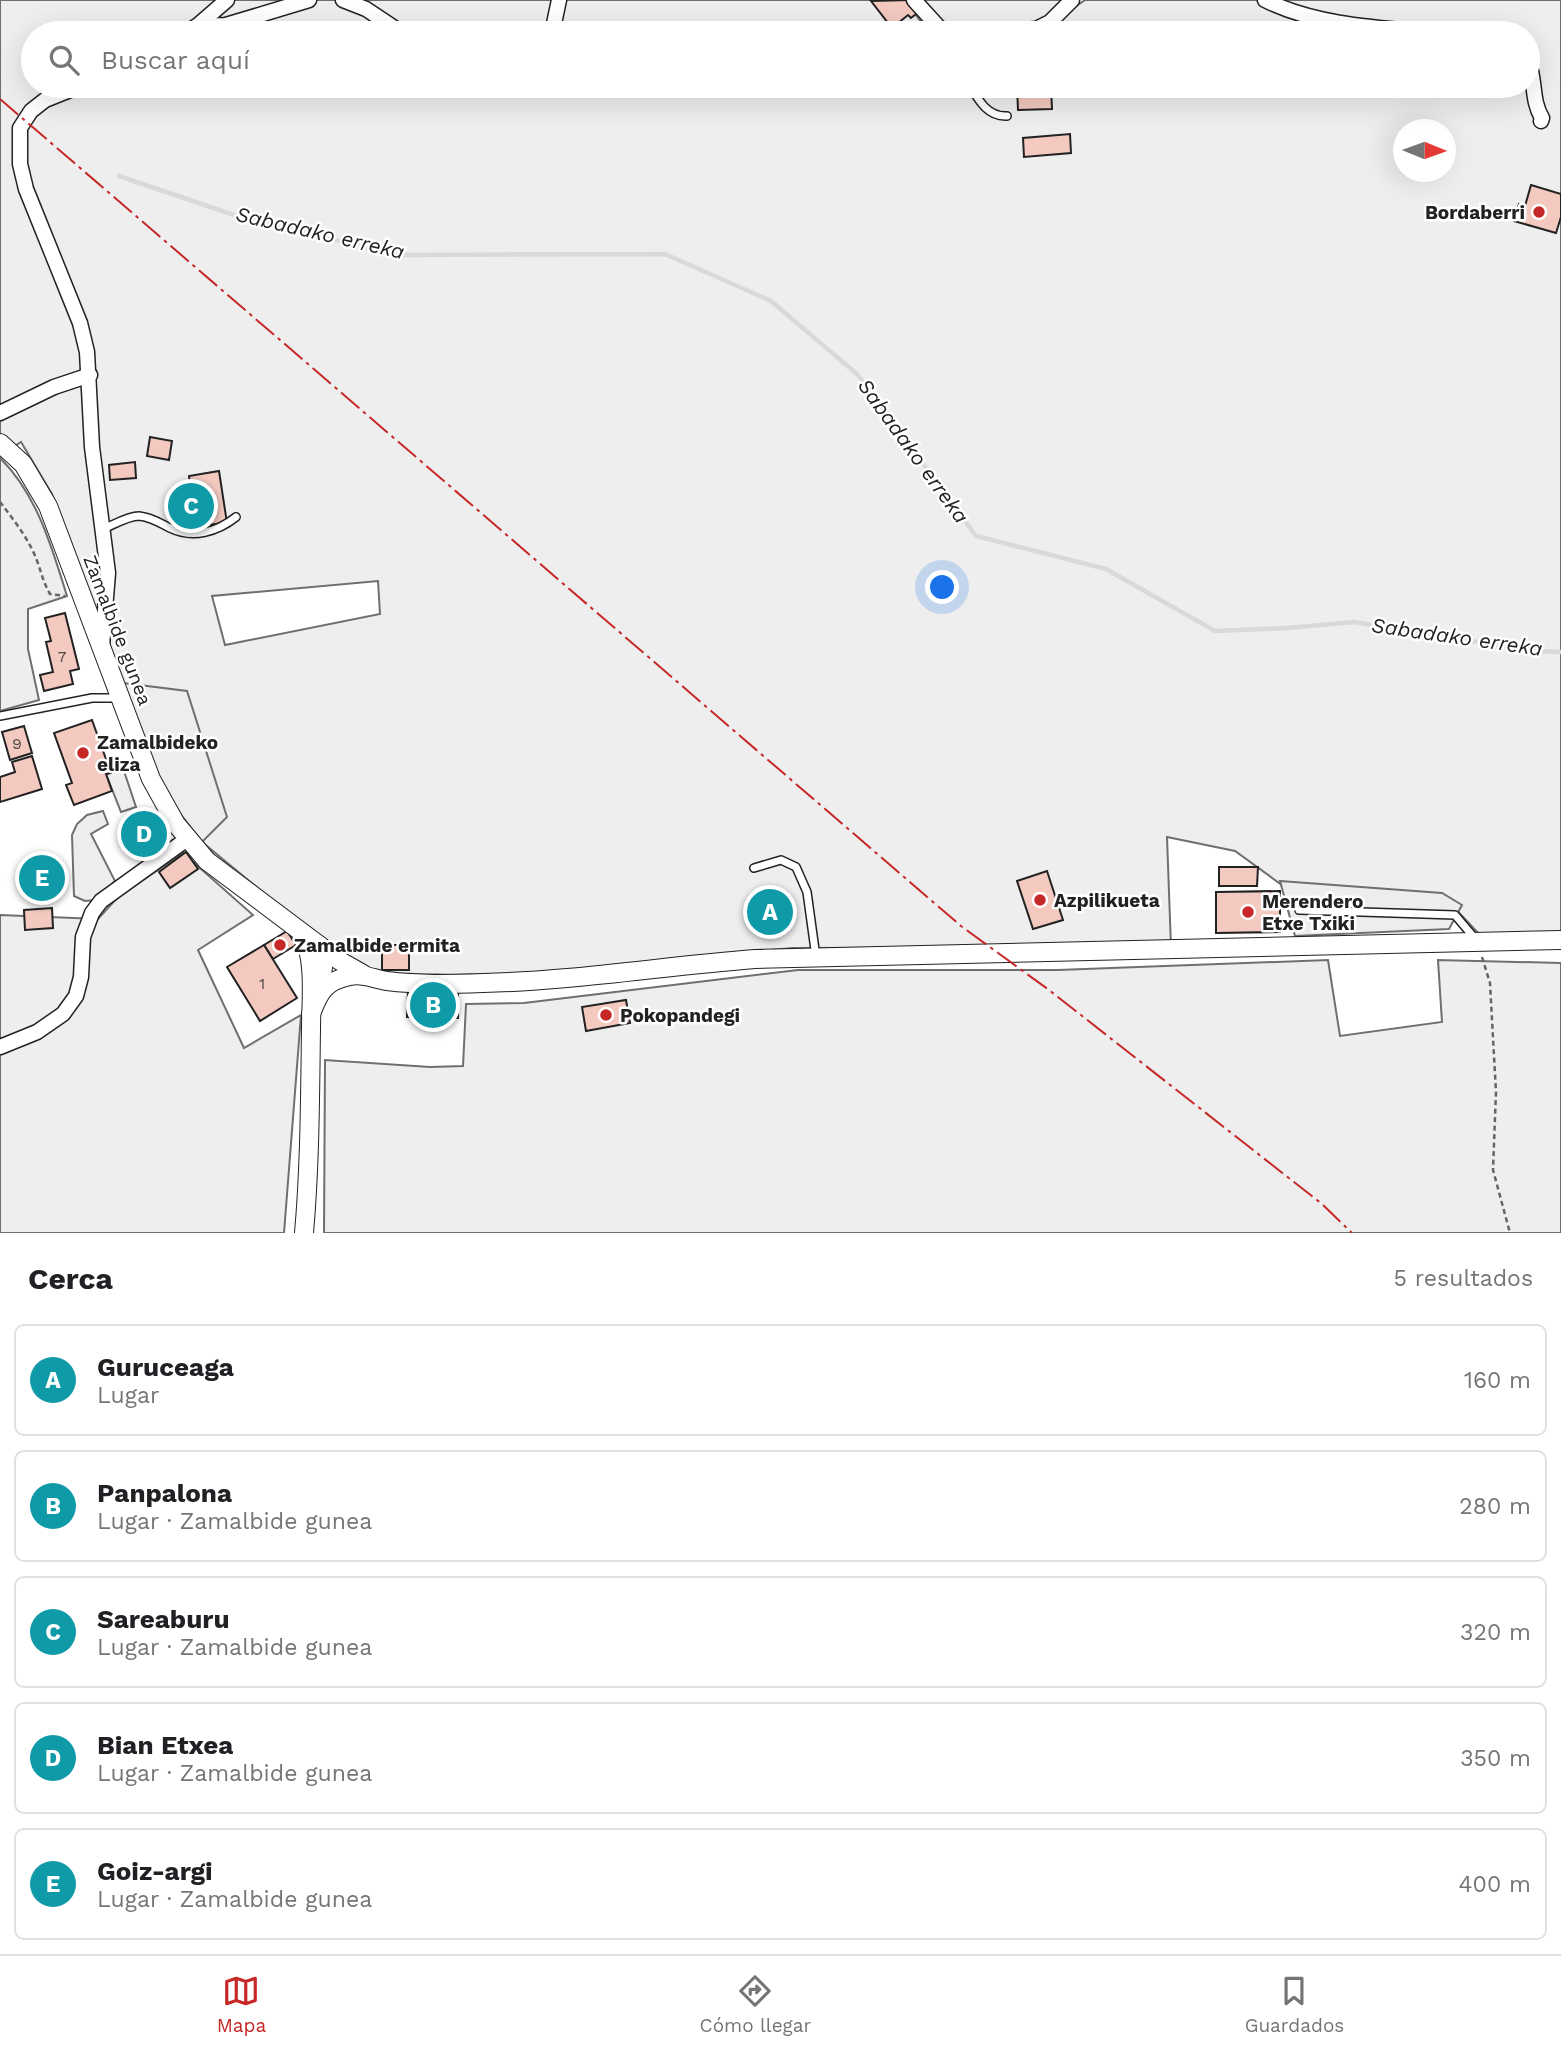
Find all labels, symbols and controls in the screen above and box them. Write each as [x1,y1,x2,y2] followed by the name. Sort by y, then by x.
[21,21,1540,98] search box
[45,41,83,79] icon: search
[101,45,250,75] text: Buscar aquí
[1393,119,1456,182] north arrow
[233,201,407,264] water label: Sabadako erreka
[1425,201,1525,224] place label: Bordaberri
[1531,204,1547,220] marker: Bordaberri
[853,374,974,528] water label: Sabadako erreka
[168,480,214,532] pin: C
[78,552,157,709] street label: Zamalbide gunea
[925,570,959,604] your location
[1370,612,1544,661] water label: Sabadako erreka
[58,647,67,666] house number: 7
[97,731,218,776] place label: Zamalbideko eliza
[12,734,22,753] house number: 9
[75,745,91,761] marker: Zamalbideko eliza
[121,808,167,860] pin: D
[19,852,65,904] pin: E
[747,886,793,938] pin: A
[1054,889,1160,912] place label: Azpilikueta
[1262,890,1363,935] place label: Merendero Etxe Txiki
[1032,892,1048,908] marker: Azpilikueta
[1240,904,1256,920] marker: Merendero Etxe Txiki
[294,934,460,957] place label: Zamalbide ermita
[272,937,288,953] marker: Zamalbide ermita
[259,974,265,993] house number: 1
[410,979,456,1031] pin: B
[620,1004,740,1027] place label: Pokopandegi
[598,1007,614,1023] marker: Pokopandegi
[28,1261,113,1296] text: Cerca
[1394,1265,1533,1292] text: 5 resultados
[97,1352,234,1382] text: Guruceaga
[45,1367,61,1394] text: A
[1464,1367,1531,1394] text: 160 m
[97,1382,159,1409] text: Lugar
[97,1478,232,1508] text: Panpalona
[45,1493,61,1520] text: B
[1459,1493,1531,1520] text: 280 m
[97,1508,372,1535] text: Lugar · Zamalbide gunea
[97,1604,230,1634] text: Sareaburu
[45,1619,61,1646] text: C
[1460,1619,1531,1646] text: 320 m
[97,1634,372,1661] text: Lugar · Zamalbide gunea
[97,1730,233,1760] text: Bian Etxea
[45,1745,61,1772] text: D
[1460,1745,1531,1772] text: 350 m
[97,1760,372,1787] text: Lugar · Zamalbide gunea
[97,1856,213,1886] text: Goiz-argi
[46,1871,60,1898] text: E
[1459,1871,1531,1898] text: 400 m
[97,1886,372,1913] text: Lugar · Zamalbide gunea
[217,1972,266,2037] tab: Mapa
[700,1972,811,2037] tab: Cómo llegar
[1245,1972,1344,2037] tab: Guardados

